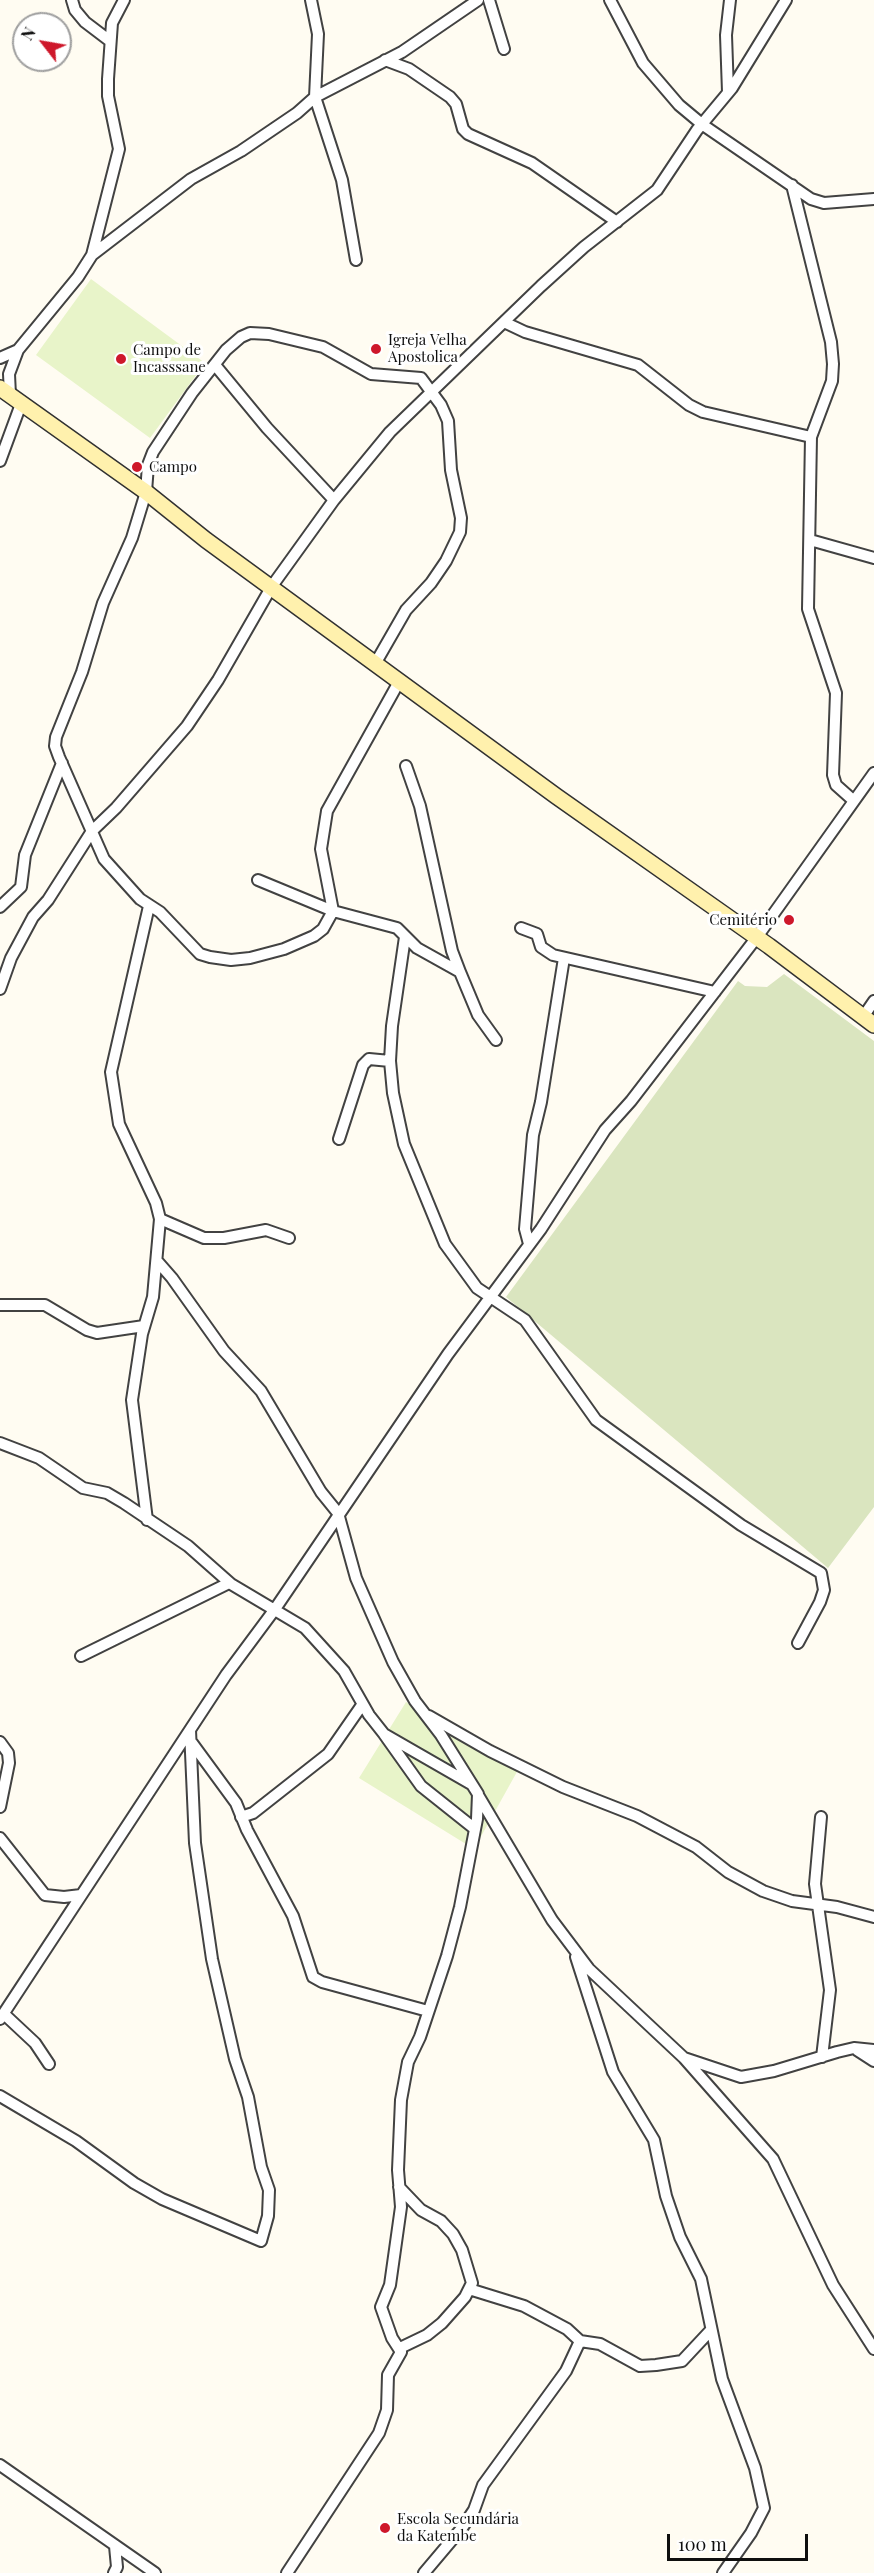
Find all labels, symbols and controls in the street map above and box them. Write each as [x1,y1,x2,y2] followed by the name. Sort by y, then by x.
[12,12,72,72] north arrow
[16,23,40,44] text: N
[388,331,467,366] place label: Igreja Velha Apostolica
[133,341,206,376] place label: Campo de Incasssane
[369,342,383,356] marker: Igreja Velha Apostolica
[114,352,128,366] marker: Campo de Incasssane
[149,458,197,476] place label: Campo
[130,460,144,474] marker: Campo
[709,911,777,929] place label: Cemitério
[782,913,796,927] marker: Cemitério
[397,2510,519,2545] place label: Escola Secundária da Katembe
[378,2521,392,2535] marker: Escola Secundária da Katembe
[670,2522,811,2560] scale bar
[678,2532,727,2556] text: 100 m

